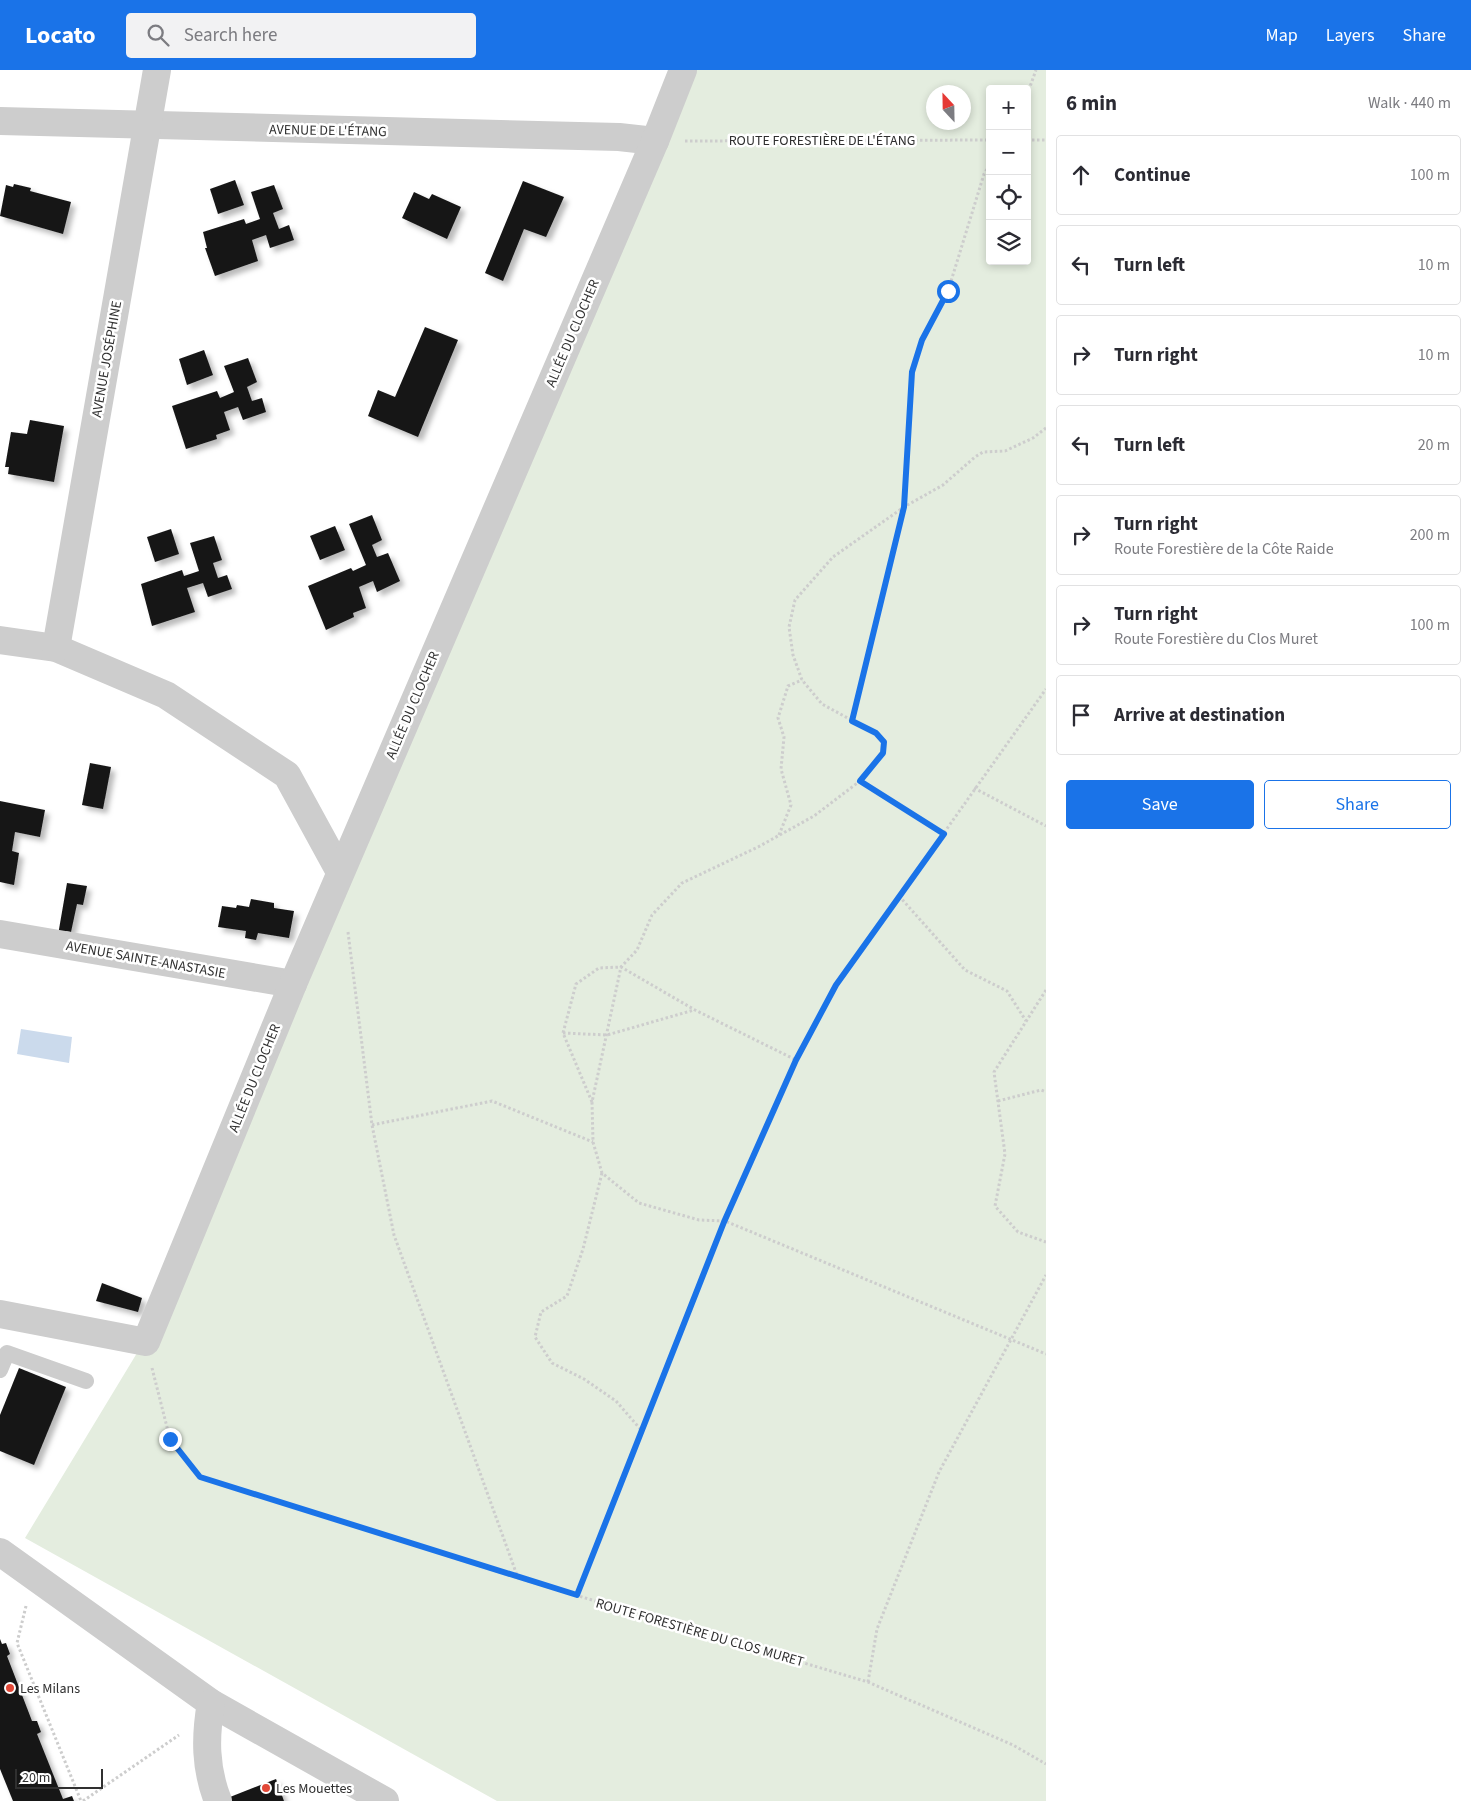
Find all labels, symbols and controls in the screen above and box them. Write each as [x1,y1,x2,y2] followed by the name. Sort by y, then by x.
[126,13,476,58] search box
[25,18,96,53] text: Locato
[144,21,172,49] icon: search
[184,22,277,49] text: Search here
[1266,23,1298,48] text: Map
[1326,23,1375,48] text: Layers
[1403,23,1446,48] text: Share
[926,85,971,130] north arrow
[986,85,1031,265] map controls
[986,85,1031,130] button: +
[1066,88,1117,118] text: 6 min
[1368,92,1451,114] text: Walk · 440 m
[269,120,387,142] street label: AVENUE DE L'ÉTANG
[986,130,1031,175] button: −
[729,131,915,151] street label: ROUTE FORESTIÈRE DE L'ÉTANG
[1067,161,1095,189] icon: ahead
[1114,162,1191,189] text: Continue
[1410,164,1450,186] text: 100 m
[986,175,1031,220] button: locate
[986,220,1031,265] button: layers
[1067,251,1095,279] icon: left
[1114,252,1185,279] text: Turn left
[1418,254,1450,276] text: 10 m
[541,276,605,390] street label: ALLÉE DU CLOCHER
[937,280,960,303] route start
[87,299,127,419] street label: AVENUE JOSÉPHINE
[1067,341,1095,369] icon: right
[1114,342,1198,369] text: Turn right
[1418,344,1450,366] text: 10 m
[1067,431,1095,459] icon: left
[1114,432,1185,459] text: Turn left
[1418,434,1450,456] text: 20 m
[1114,511,1198,538] text: Turn right
[1067,521,1095,549] icon: right
[1410,524,1450,546] text: 200 m
[1114,538,1334,560] text: Route Forestière de la Côte Raide
[1114,601,1198,628] text: Turn right
[1067,611,1095,639] icon: right
[1410,614,1450,636] text: 100 m
[1114,628,1318,650] text: Route Forestière du Clos Muret
[381,648,445,762] street label: ALLÉE DU CLOCHER
[1067,701,1095,729] icon: arrive
[1114,702,1285,729] text: Arrive at destination
[1066,780,1254,829] button: Save
[1264,780,1451,829] button: Share
[64,936,227,984] street label: AVENUE SAINTE-ANASTASIE
[224,1021,286,1136] street label: ALLÉE DU CLOCHER
[159,1428,182,1451] route end
[593,1594,807,1672] street label: ROUTE FORESTIÈRE DU CLOS MURET
[20,1679,80,1699] place label: Les Milans
[4,1682,16,1694] marker: Les Milans
[15,1766,102,1789] scale bar
[22,1768,50,1788] text: 20 m
[276,1779,352,1799] place label: Les Mouettes
[260,1782,272,1794] marker: Les Mouettes

